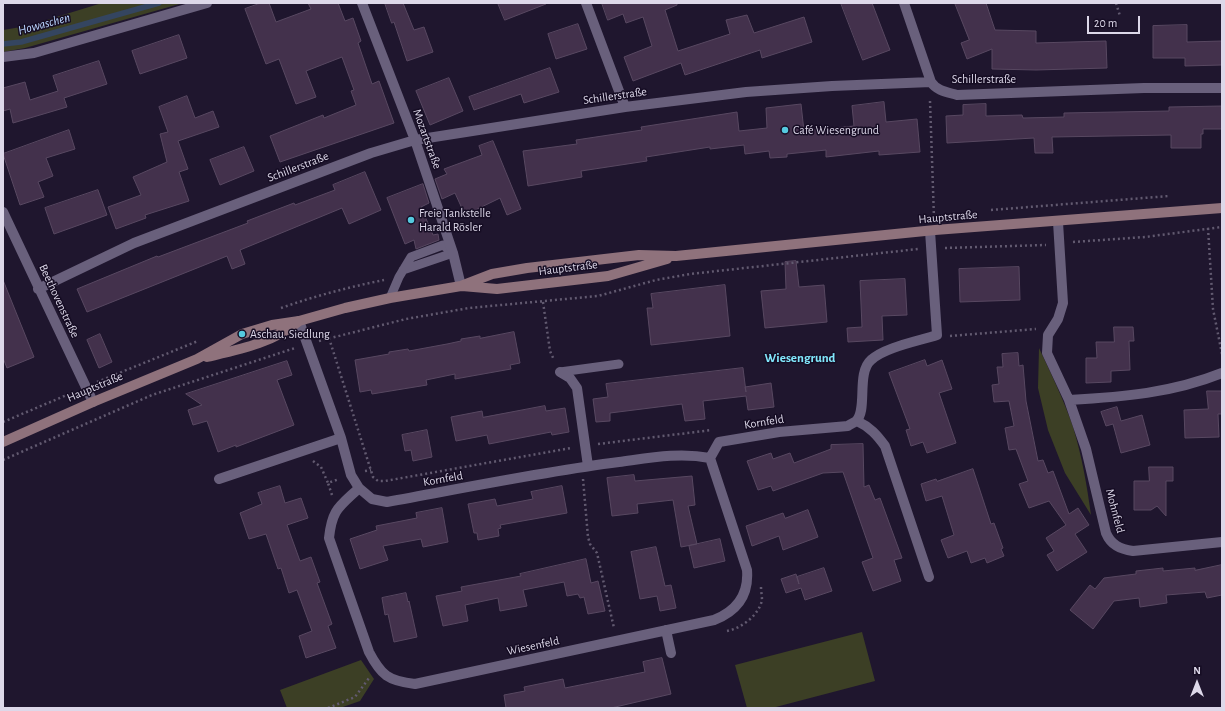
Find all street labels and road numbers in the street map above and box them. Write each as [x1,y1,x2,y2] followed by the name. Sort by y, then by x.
[952,72,1016,86] street label: Schillerstraße
[582,84,648,108] street label: Schillerstraße
[409,107,445,171] street label: Mozartstraße
[265,149,331,185] street label: Schillerstraße
[918,207,978,227] street label: Hauptstraße
[538,257,598,279] street label: Hauptstraße
[36,262,82,340] street label: Beethovenstraße
[65,369,125,405] street label: Hauptstraße
[743,412,785,432] street label: Kornfeld
[422,468,464,490] street label: Kornfeld
[1102,487,1128,535] street label: Mohnfeld
[505,633,561,659] street label: Wiesenfeld

